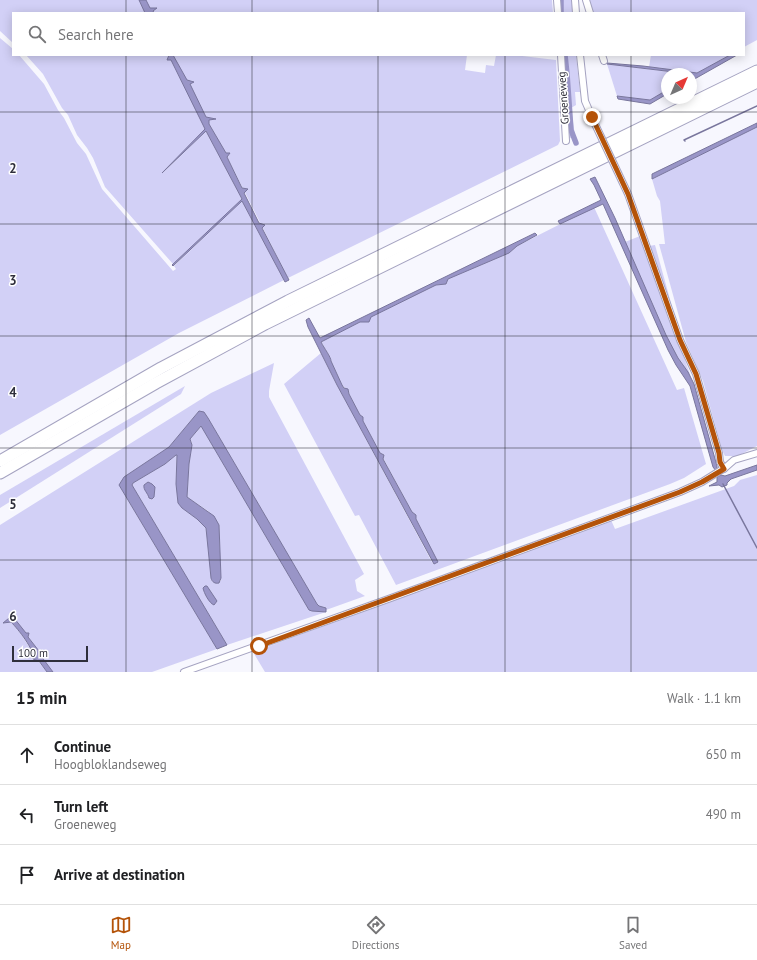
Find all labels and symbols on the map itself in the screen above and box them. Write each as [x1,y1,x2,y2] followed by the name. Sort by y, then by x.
[661,68,697,104] north arrow
[554,71,572,125] street label: Groeneweg
[583,108,601,126] route end
[9,160,17,177] text: 2
[9,272,17,289] text: 3
[9,384,17,401] text: 4
[9,496,17,513] text: 5
[9,608,17,625] text: 6
[250,637,268,655] route start
[12,644,88,663] scale bar

